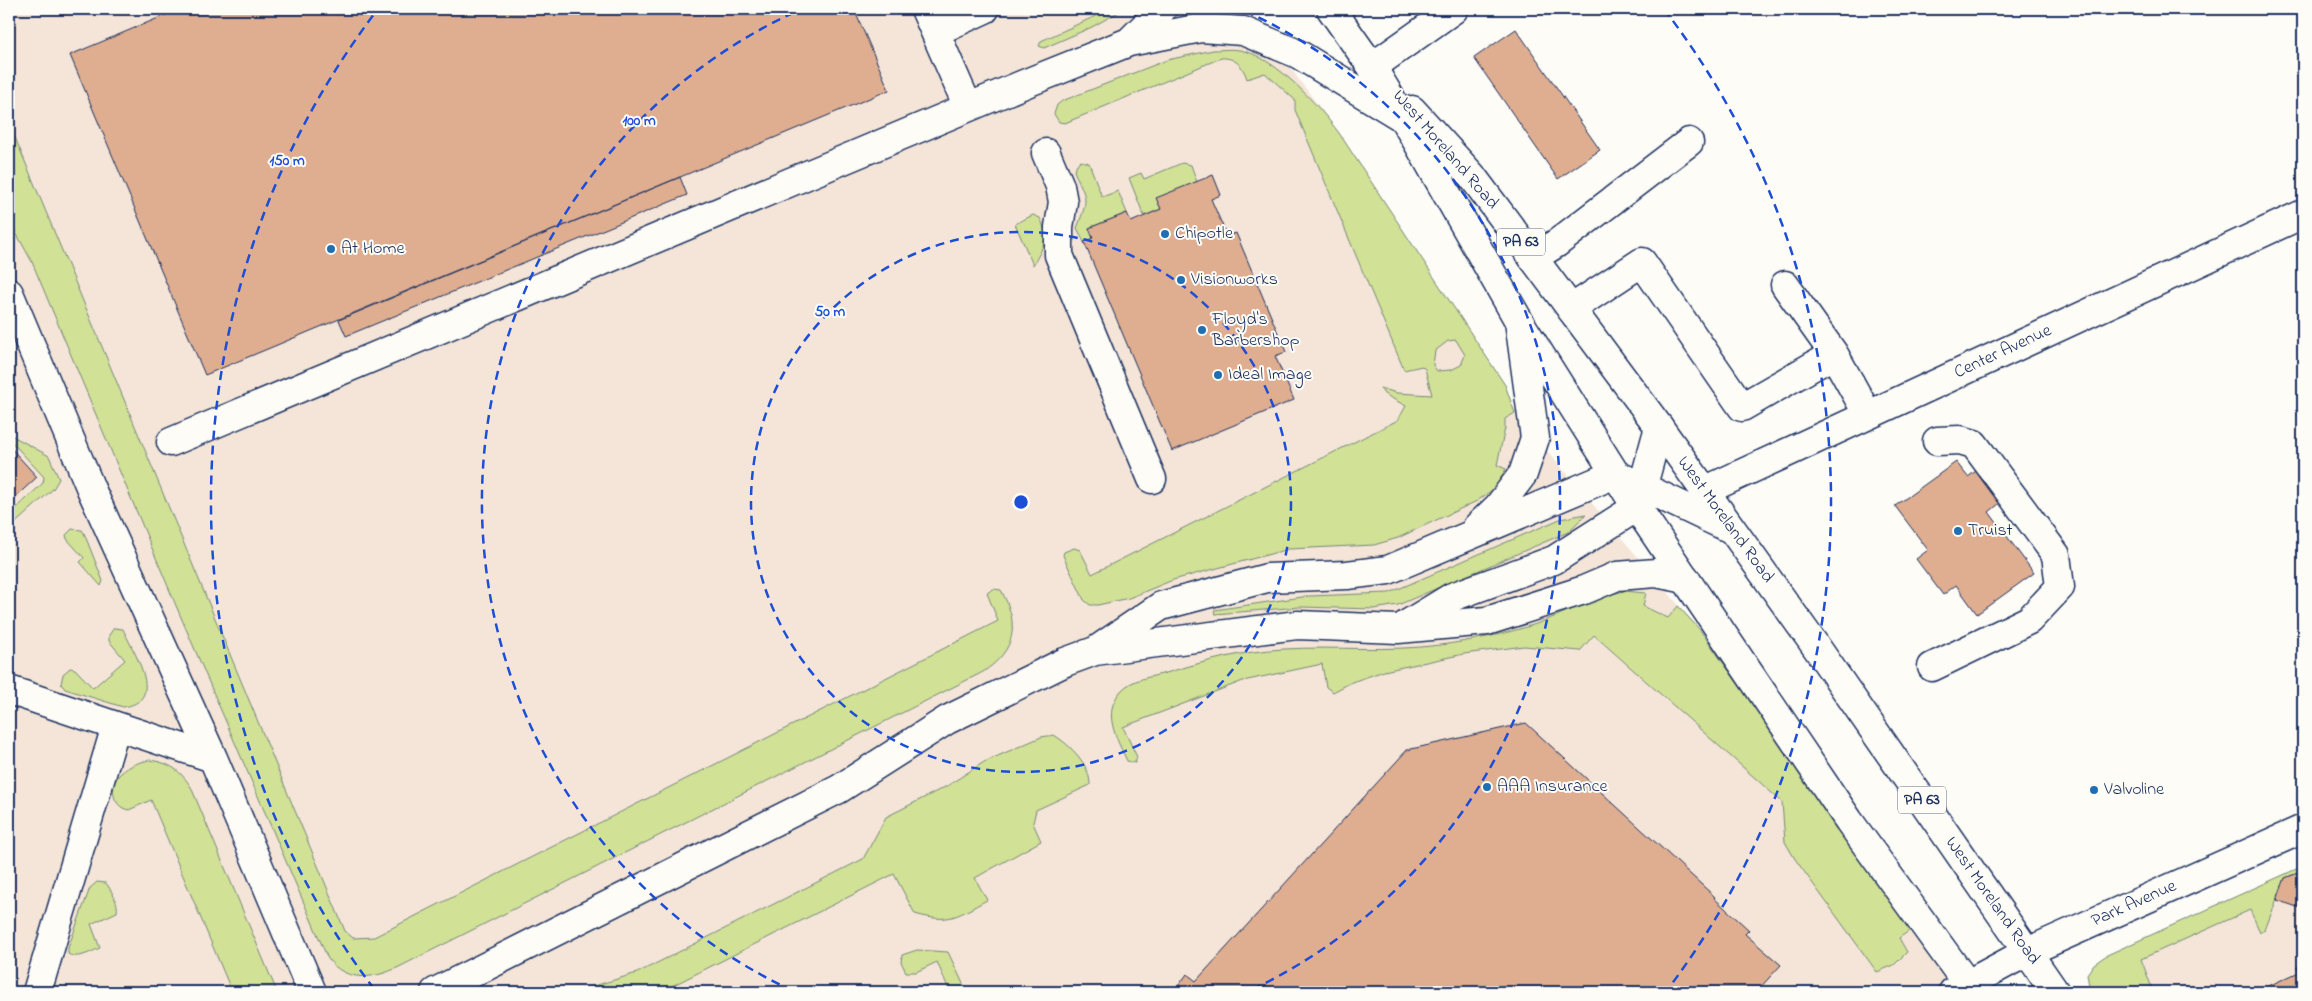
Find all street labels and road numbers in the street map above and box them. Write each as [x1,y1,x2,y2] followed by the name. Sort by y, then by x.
[1386,84,1504,216] street label: West Moreland Road
[1497,228,1545,256] road number: PA 63
[1950,318,2057,386] street label: Center Avenue
[1670,451,1780,589] street label: West Moreland Road
[1898,786,1946,814] road number: PA 63
[1938,832,2046,970] street label: West Moreland Road
[2087,873,2182,934] street label: Park Avenue

